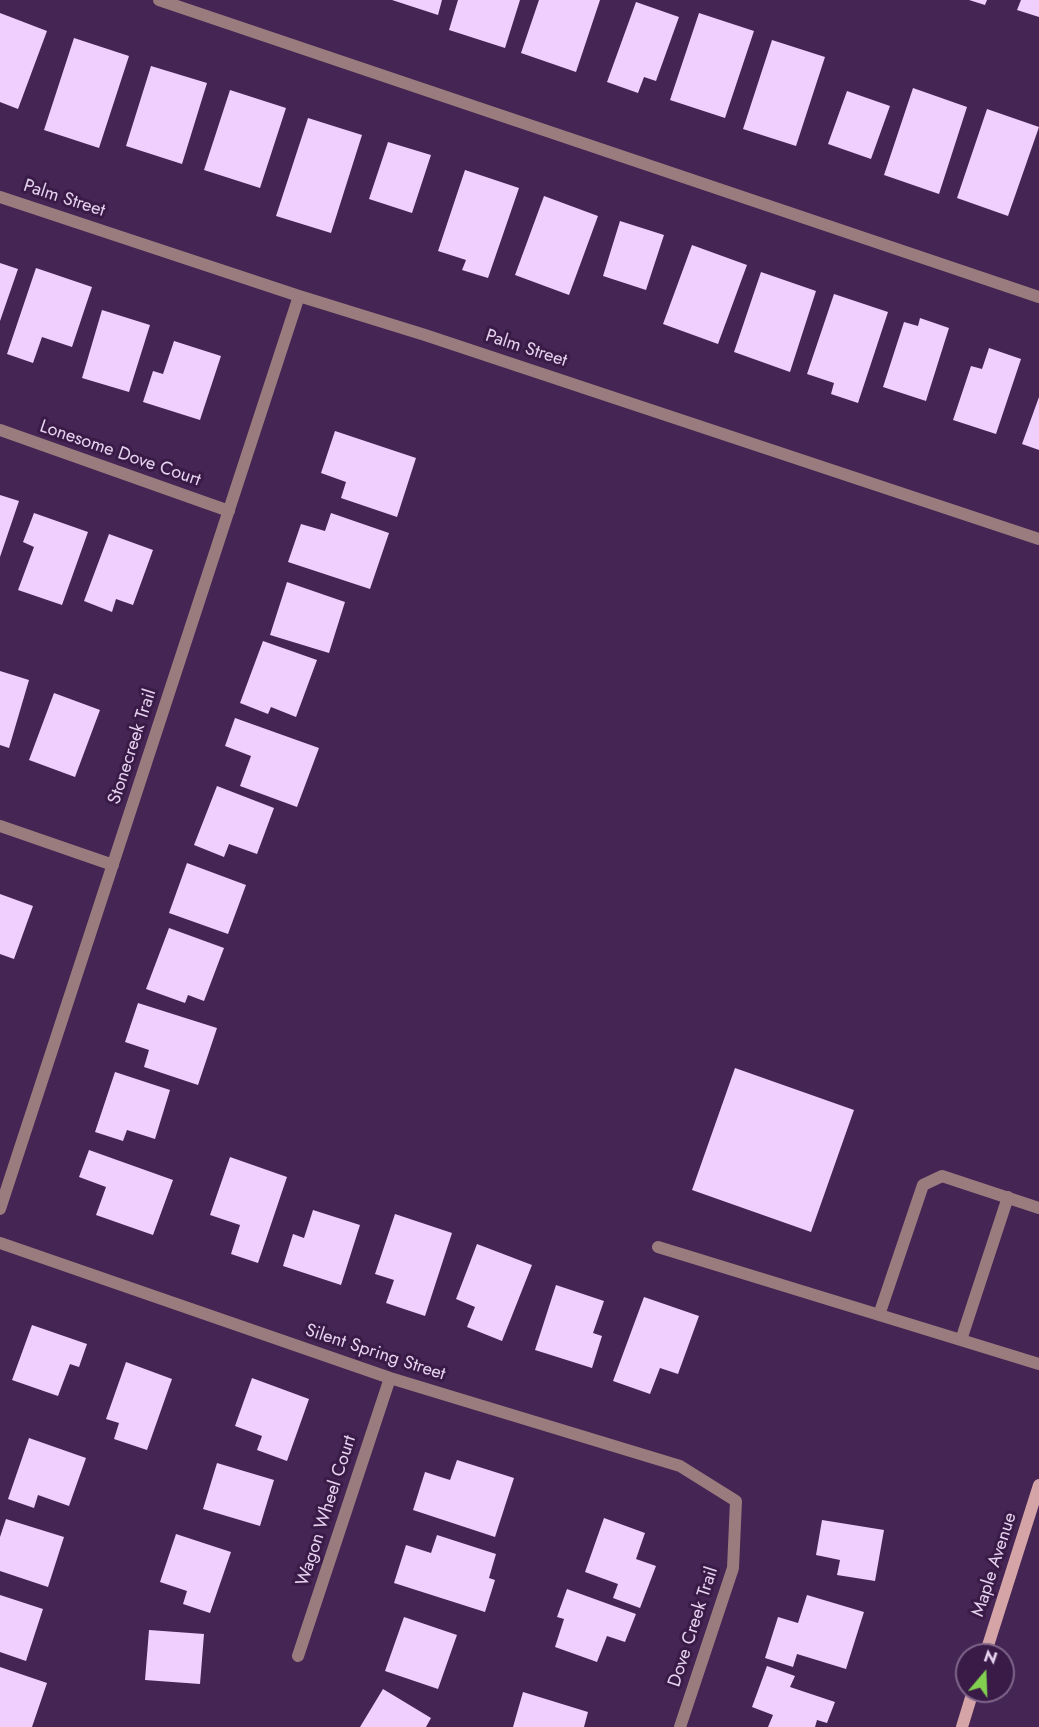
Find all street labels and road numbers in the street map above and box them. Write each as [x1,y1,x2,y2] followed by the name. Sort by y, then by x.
[20,176,108,222] street label: Palm Street
[482,326,570,372] street label: Palm Street
[37,416,203,492] street label: Lonesome Dove Court
[104,687,162,807] street label: Stonecreek Trail
[302,1320,448,1386] street label: Silent Spring Street
[292,1433,362,1589] street label: Wagon Wheel Court
[968,1510,1022,1620] street label: Maple Avenue
[664,1564,724,1690] street label: Dove Creek Trail

